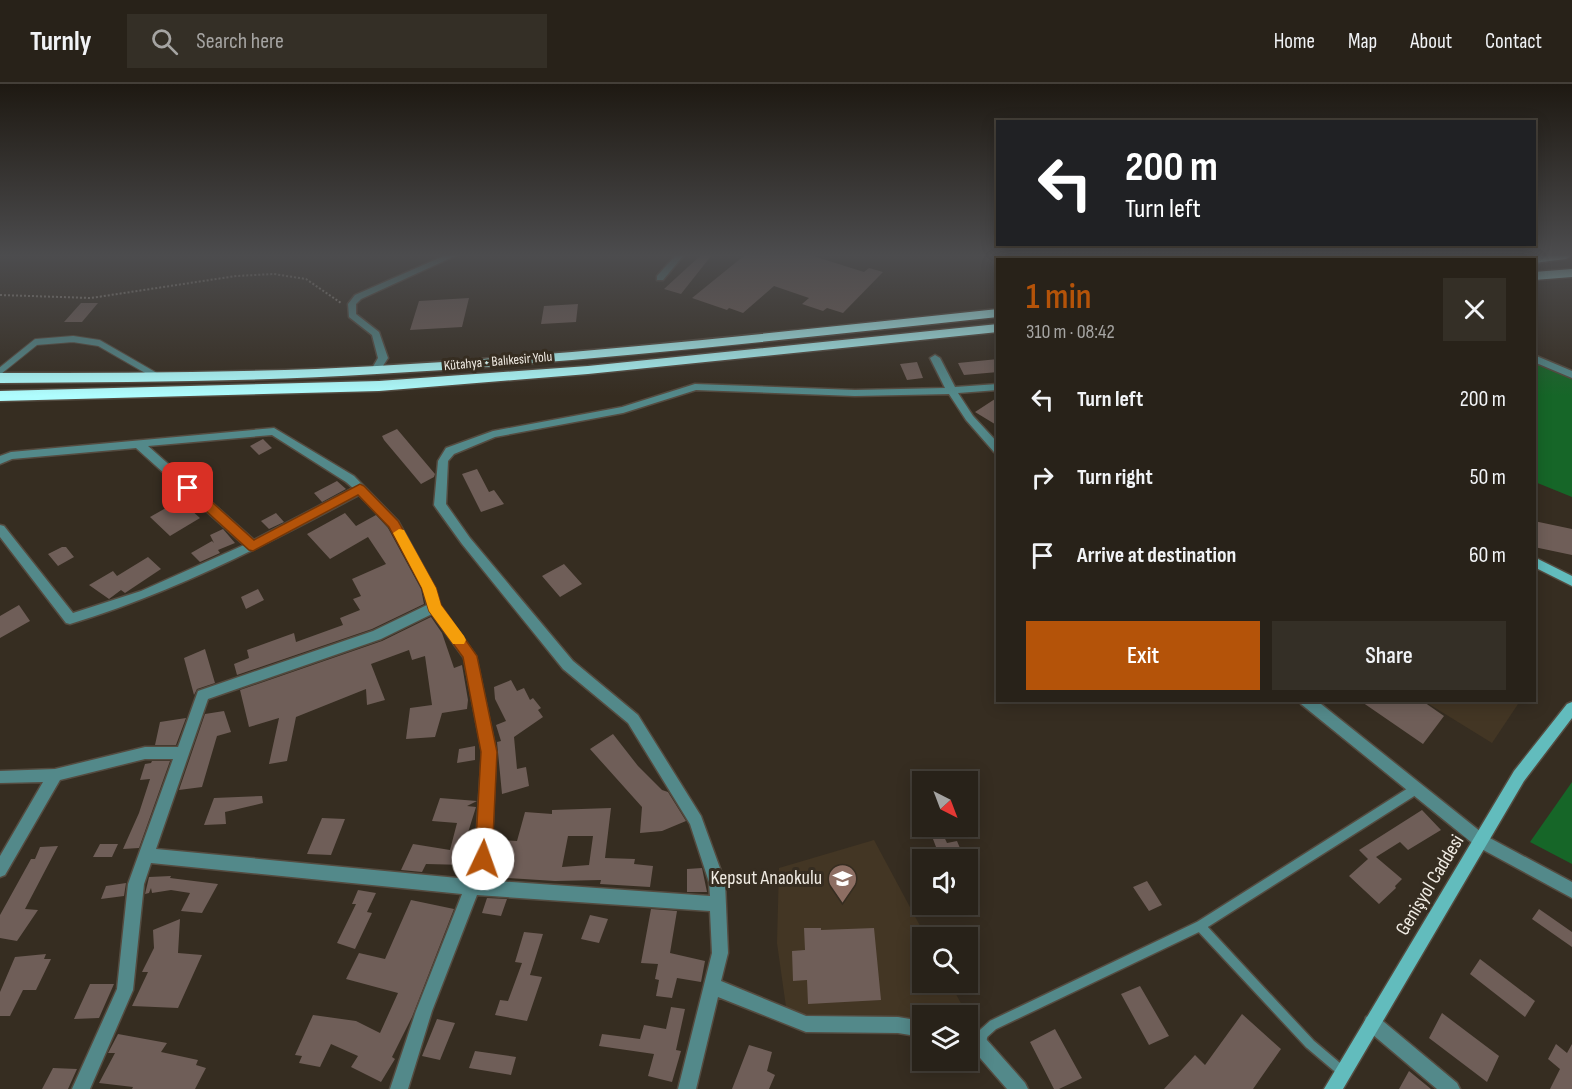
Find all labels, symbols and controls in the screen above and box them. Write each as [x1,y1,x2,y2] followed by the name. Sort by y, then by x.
[127,14,547,68] search box
[30,25,91,58] text: Turnly
[148,25,181,58] icon: search
[196,28,284,55] text: Search here
[1274,29,1315,54] text: Home
[1348,29,1377,54] text: Map
[1410,29,1452,54] text: About
[1485,29,1542,54] text: Contact
[1125,142,1218,193] text: 200 m
[1026,144,1104,222] icon: left
[1125,193,1201,225] text: Turn left
[1026,276,1091,319] text: 1 min
[1443,278,1506,341] button: close
[1026,320,1115,344] text: 310 m · 08:42
[443,348,553,374] street label: Kütahya - Balıkesir Yolu
[1026,383,1059,416] icon: left
[1077,386,1143,413] text: Turn left
[1460,386,1506,413] text: 200 m
[1026,461,1059,494] icon: right
[162,462,213,513] pin
[1077,464,1153,491] text: Turn right
[1470,464,1506,491] text: 50 m
[171,471,204,504] icon: arrive
[1026,539,1059,572] icon: arrive
[1077,542,1236,569] text: Arrive at destination
[1469,542,1506,569] text: 60 m
[1026,621,1260,690] button: Exit
[1272,621,1506,690] button: Share
[912,771,978,837] north arrow
[912,771,978,1071] map controls
[451,827,515,891] position arrow
[1391,830,1469,940] street label: Genişyol Caddesi
[912,849,978,915] button: sound
[827,862,859,904] school or university icon: Kepsut Anaokulu
[711,866,822,890] place label: Kepsut Anaokulu
[912,927,978,993] button: search
[912,1005,978,1071] button: layers

